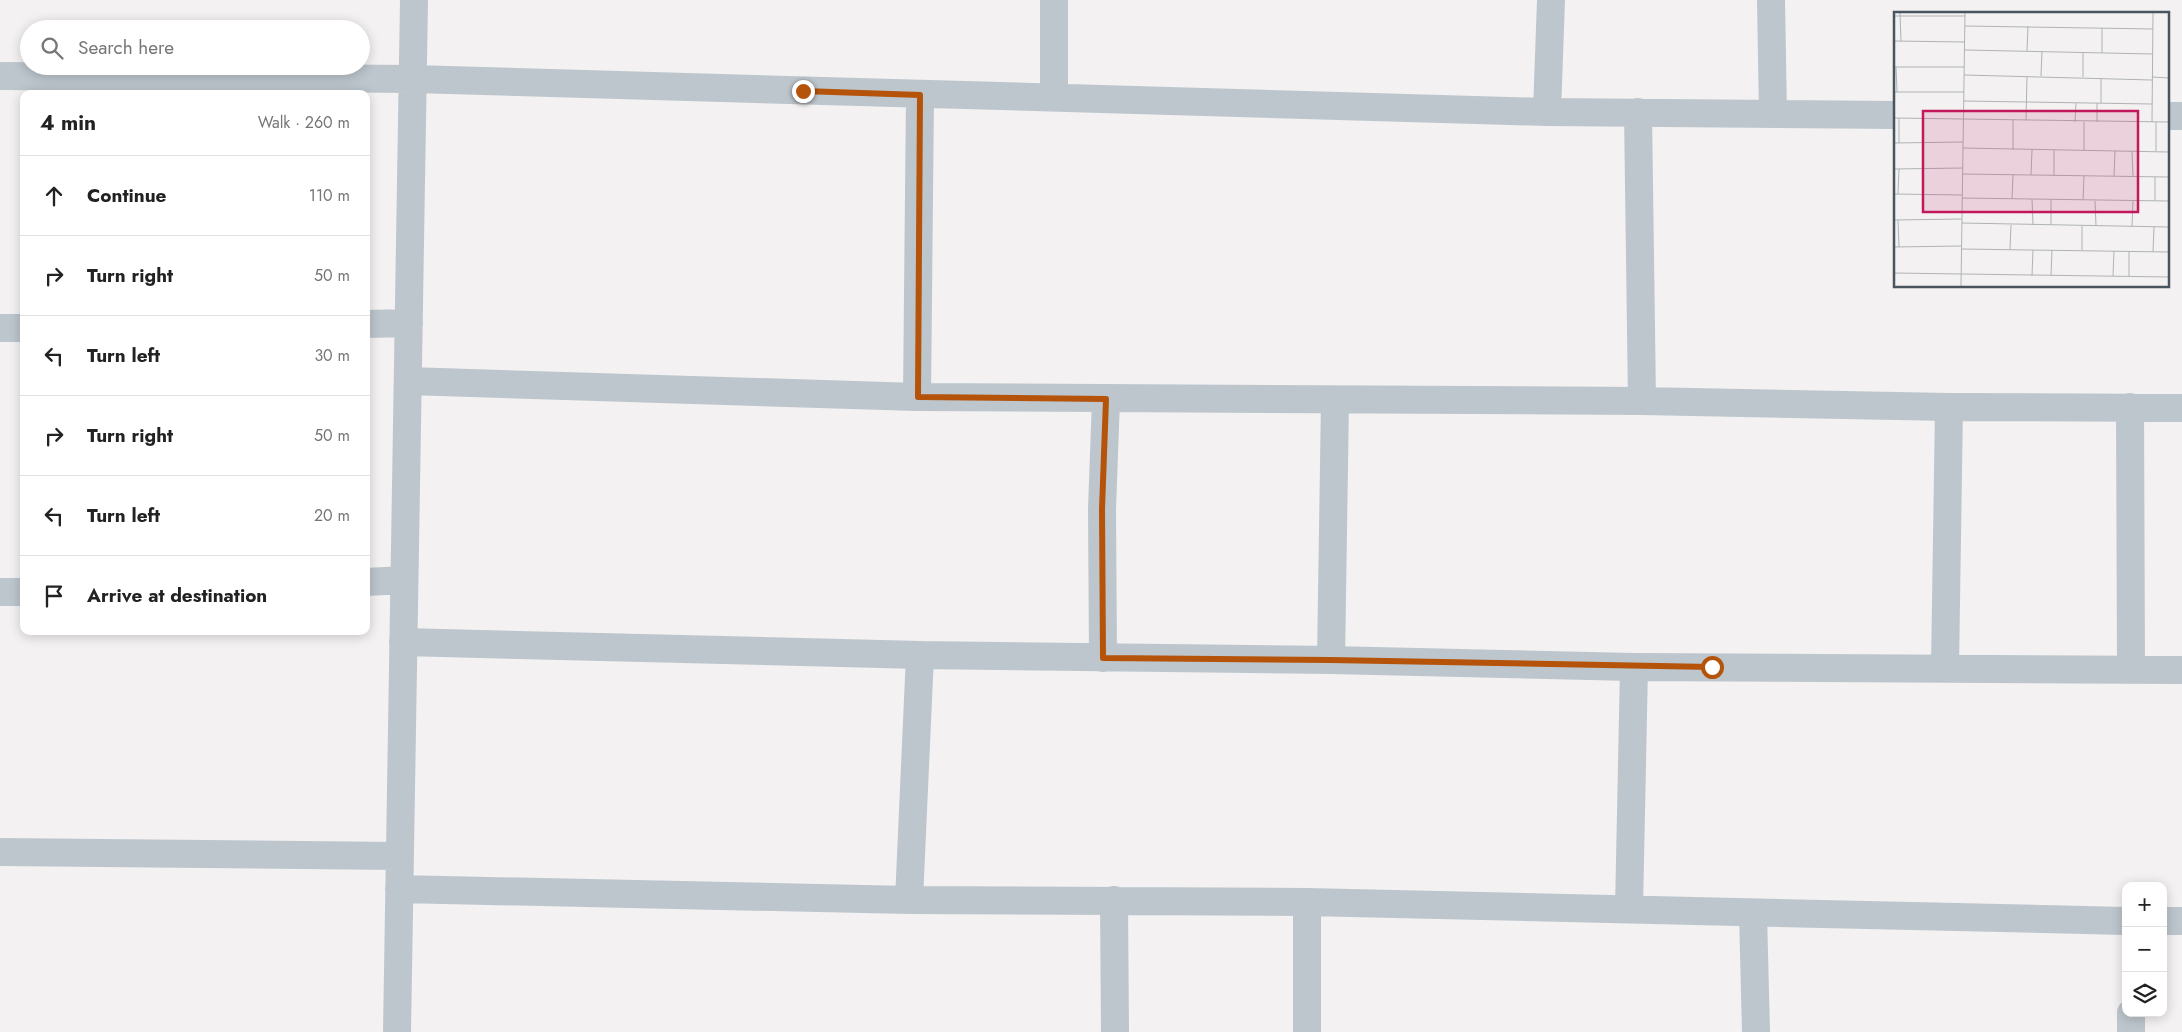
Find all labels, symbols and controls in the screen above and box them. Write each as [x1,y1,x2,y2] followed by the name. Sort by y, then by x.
[1894,12,2170,288] inset map
[20,20,370,75] search box
[38,34,66,62] icon: search
[78,34,174,61] text: Search here
[792,80,815,103] route end
[40,108,96,138] text: 4 min
[258,111,350,134] text: Walk · 260 m
[40,182,68,210] icon: ahead
[87,182,166,209] text: Continue
[309,184,350,207] text: 110 m
[40,262,68,290] icon: right
[87,262,173,289] text: Turn right
[314,264,350,287] text: 50 m
[40,342,68,370] icon: left
[87,342,160,369] text: Turn left
[314,344,350,367] text: 30 m
[40,422,68,450] icon: right
[87,422,173,449] text: Turn right
[314,424,350,447] text: 50 m
[40,502,68,530] icon: left
[87,502,160,529] text: Turn left
[314,504,350,527] text: 20 m
[40,582,68,610] icon: arrive
[87,582,267,609] text: Arrive at destination
[1701,656,1724,679] route start
[2122,882,2167,1017] map controls
[2122,882,2167,927] button: +
[2122,927,2167,972] button: −
[2122,972,2167,1017] button: layers

